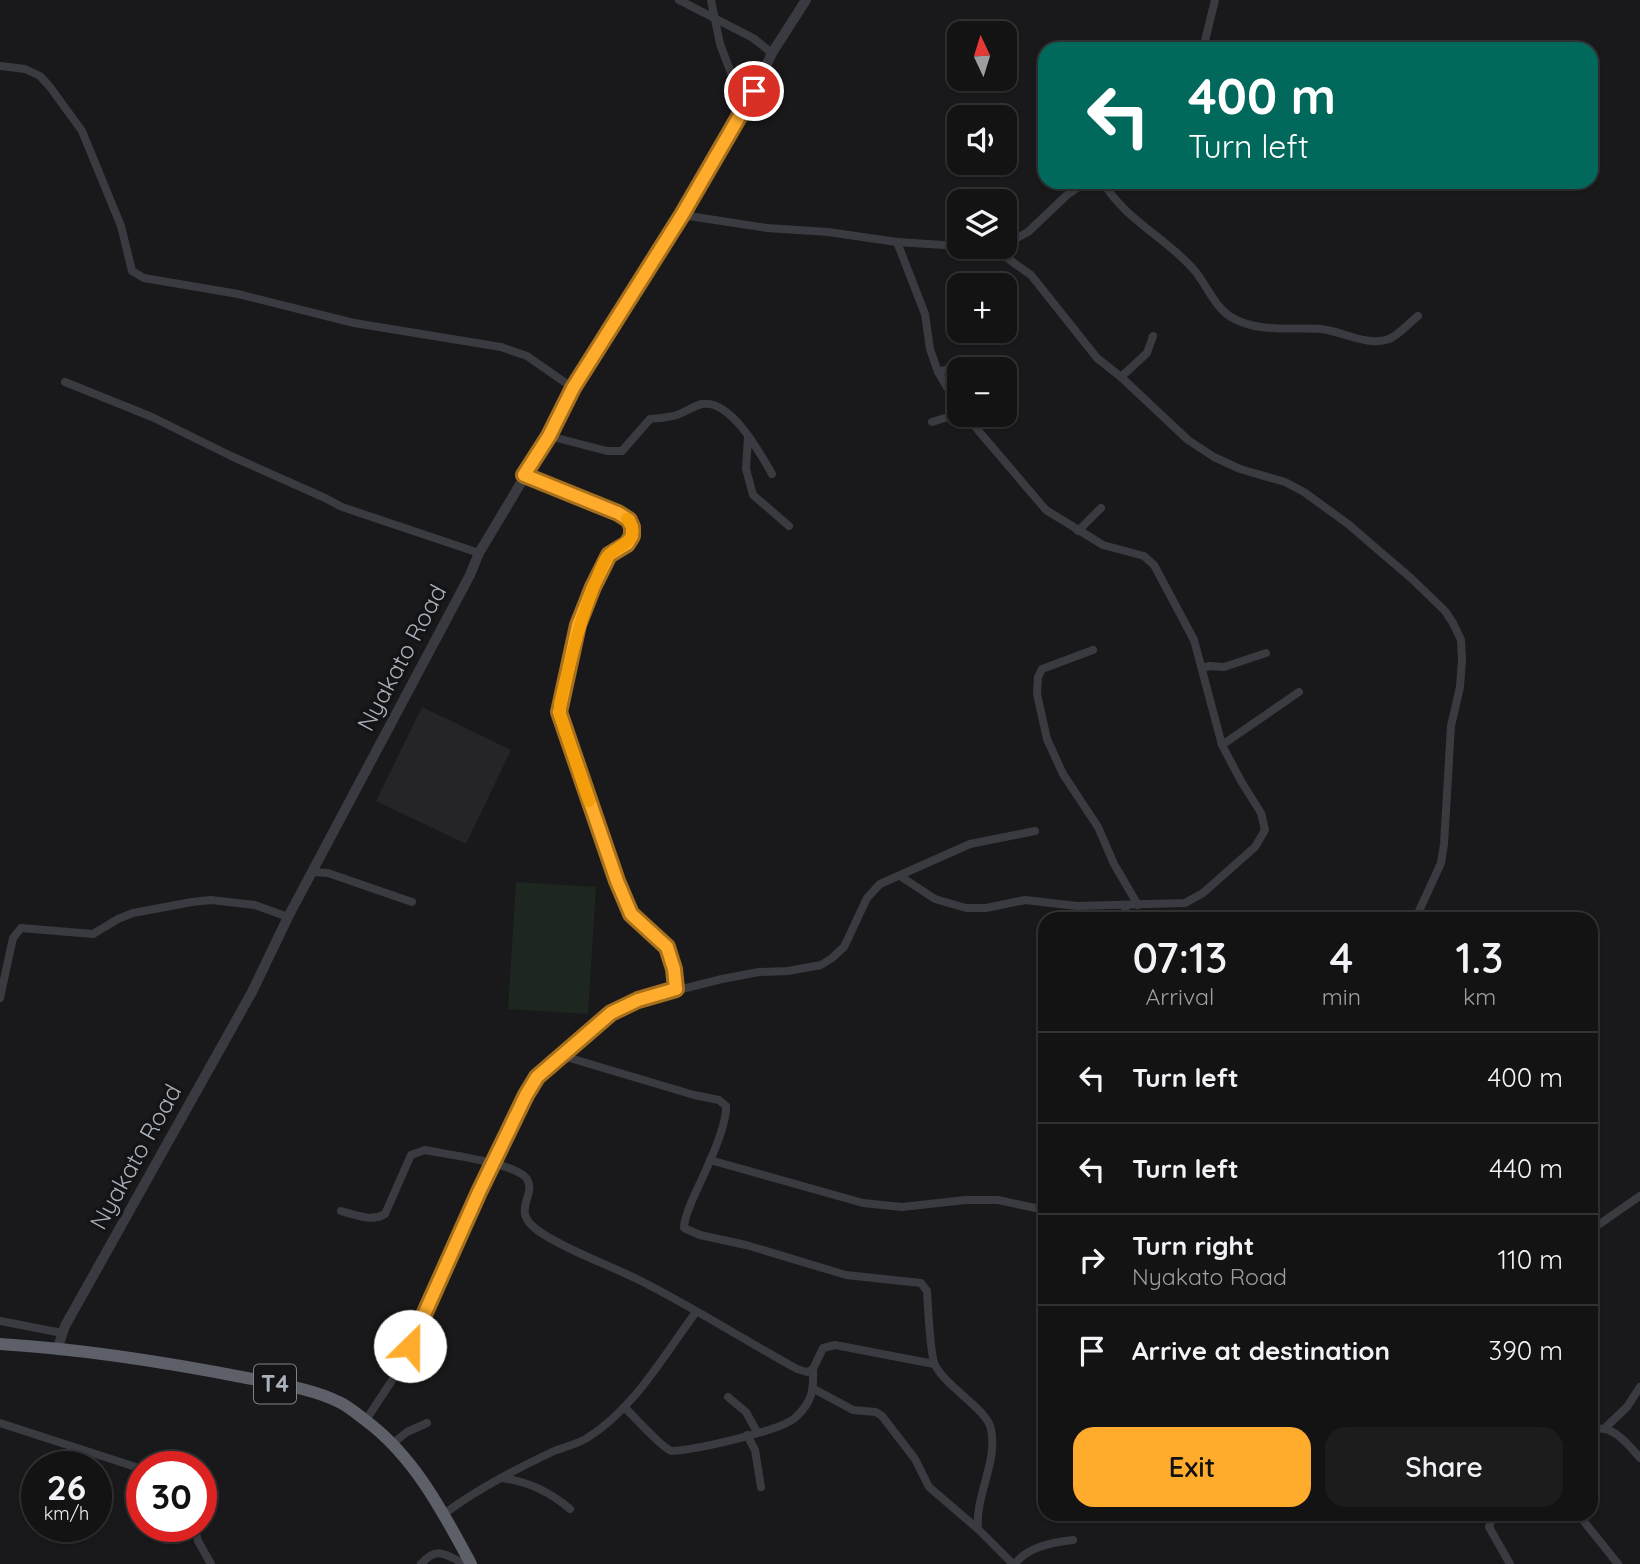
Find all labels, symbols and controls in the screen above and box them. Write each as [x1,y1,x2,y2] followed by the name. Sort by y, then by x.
[947,21,1017,91] north arrow
[947,21,1017,427] map controls
[724,61,784,121] pin
[1188,65,1336,126] text: 400 m
[1073,70,1164,161] icon: left
[735,72,773,110] icon: arrive
[947,105,1017,175] button: sound
[1188,126,1309,166] text: Turn left
[947,189,1017,259] button: layers
[947,273,1017,343] button: +
[947,357,1017,427] button: −
[350,579,452,736] street label: Nyakato Road
[1132,931,1227,984] text: 07:13
[1330,931,1353,984] text: 4
[1456,931,1504,984] text: 1.3
[1145,982,1214,1011] text: Arrival
[1322,982,1361,1011] text: min
[1463,982,1496,1011] text: km
[1073,1059,1111,1097] icon: left
[1132,1061,1239,1094] text: Turn left
[1488,1061,1563,1094] text: 400 m
[83,1079,187,1234] street label: Nyakato Road
[1073,1150,1111,1188] icon: left
[1132,1152,1239,1185] text: Turn left
[1489,1152,1563,1185] text: 440 m
[1132,1229,1254,1262] text: Turn right
[1073,1241,1111,1279] icon: right
[1497,1243,1563,1276] text: 110 m
[1132,1262,1287,1291] text: Nyakato Road
[373,1309,447,1383] position arrow
[1073,1332,1111,1370] icon: arrive
[1132,1334,1390,1367] text: Arrive at destination
[1489,1334,1563,1367] text: 390 m
[254,1364,296,1404] road number: T4
[1073,1427,1311,1507] button: Exit
[1325,1427,1563,1507] button: Share
[126,1451,217,1542] speed limit sign: 30
[47,1465,86,1509] text: 26
[44,1502,89,1525] text: km/h

